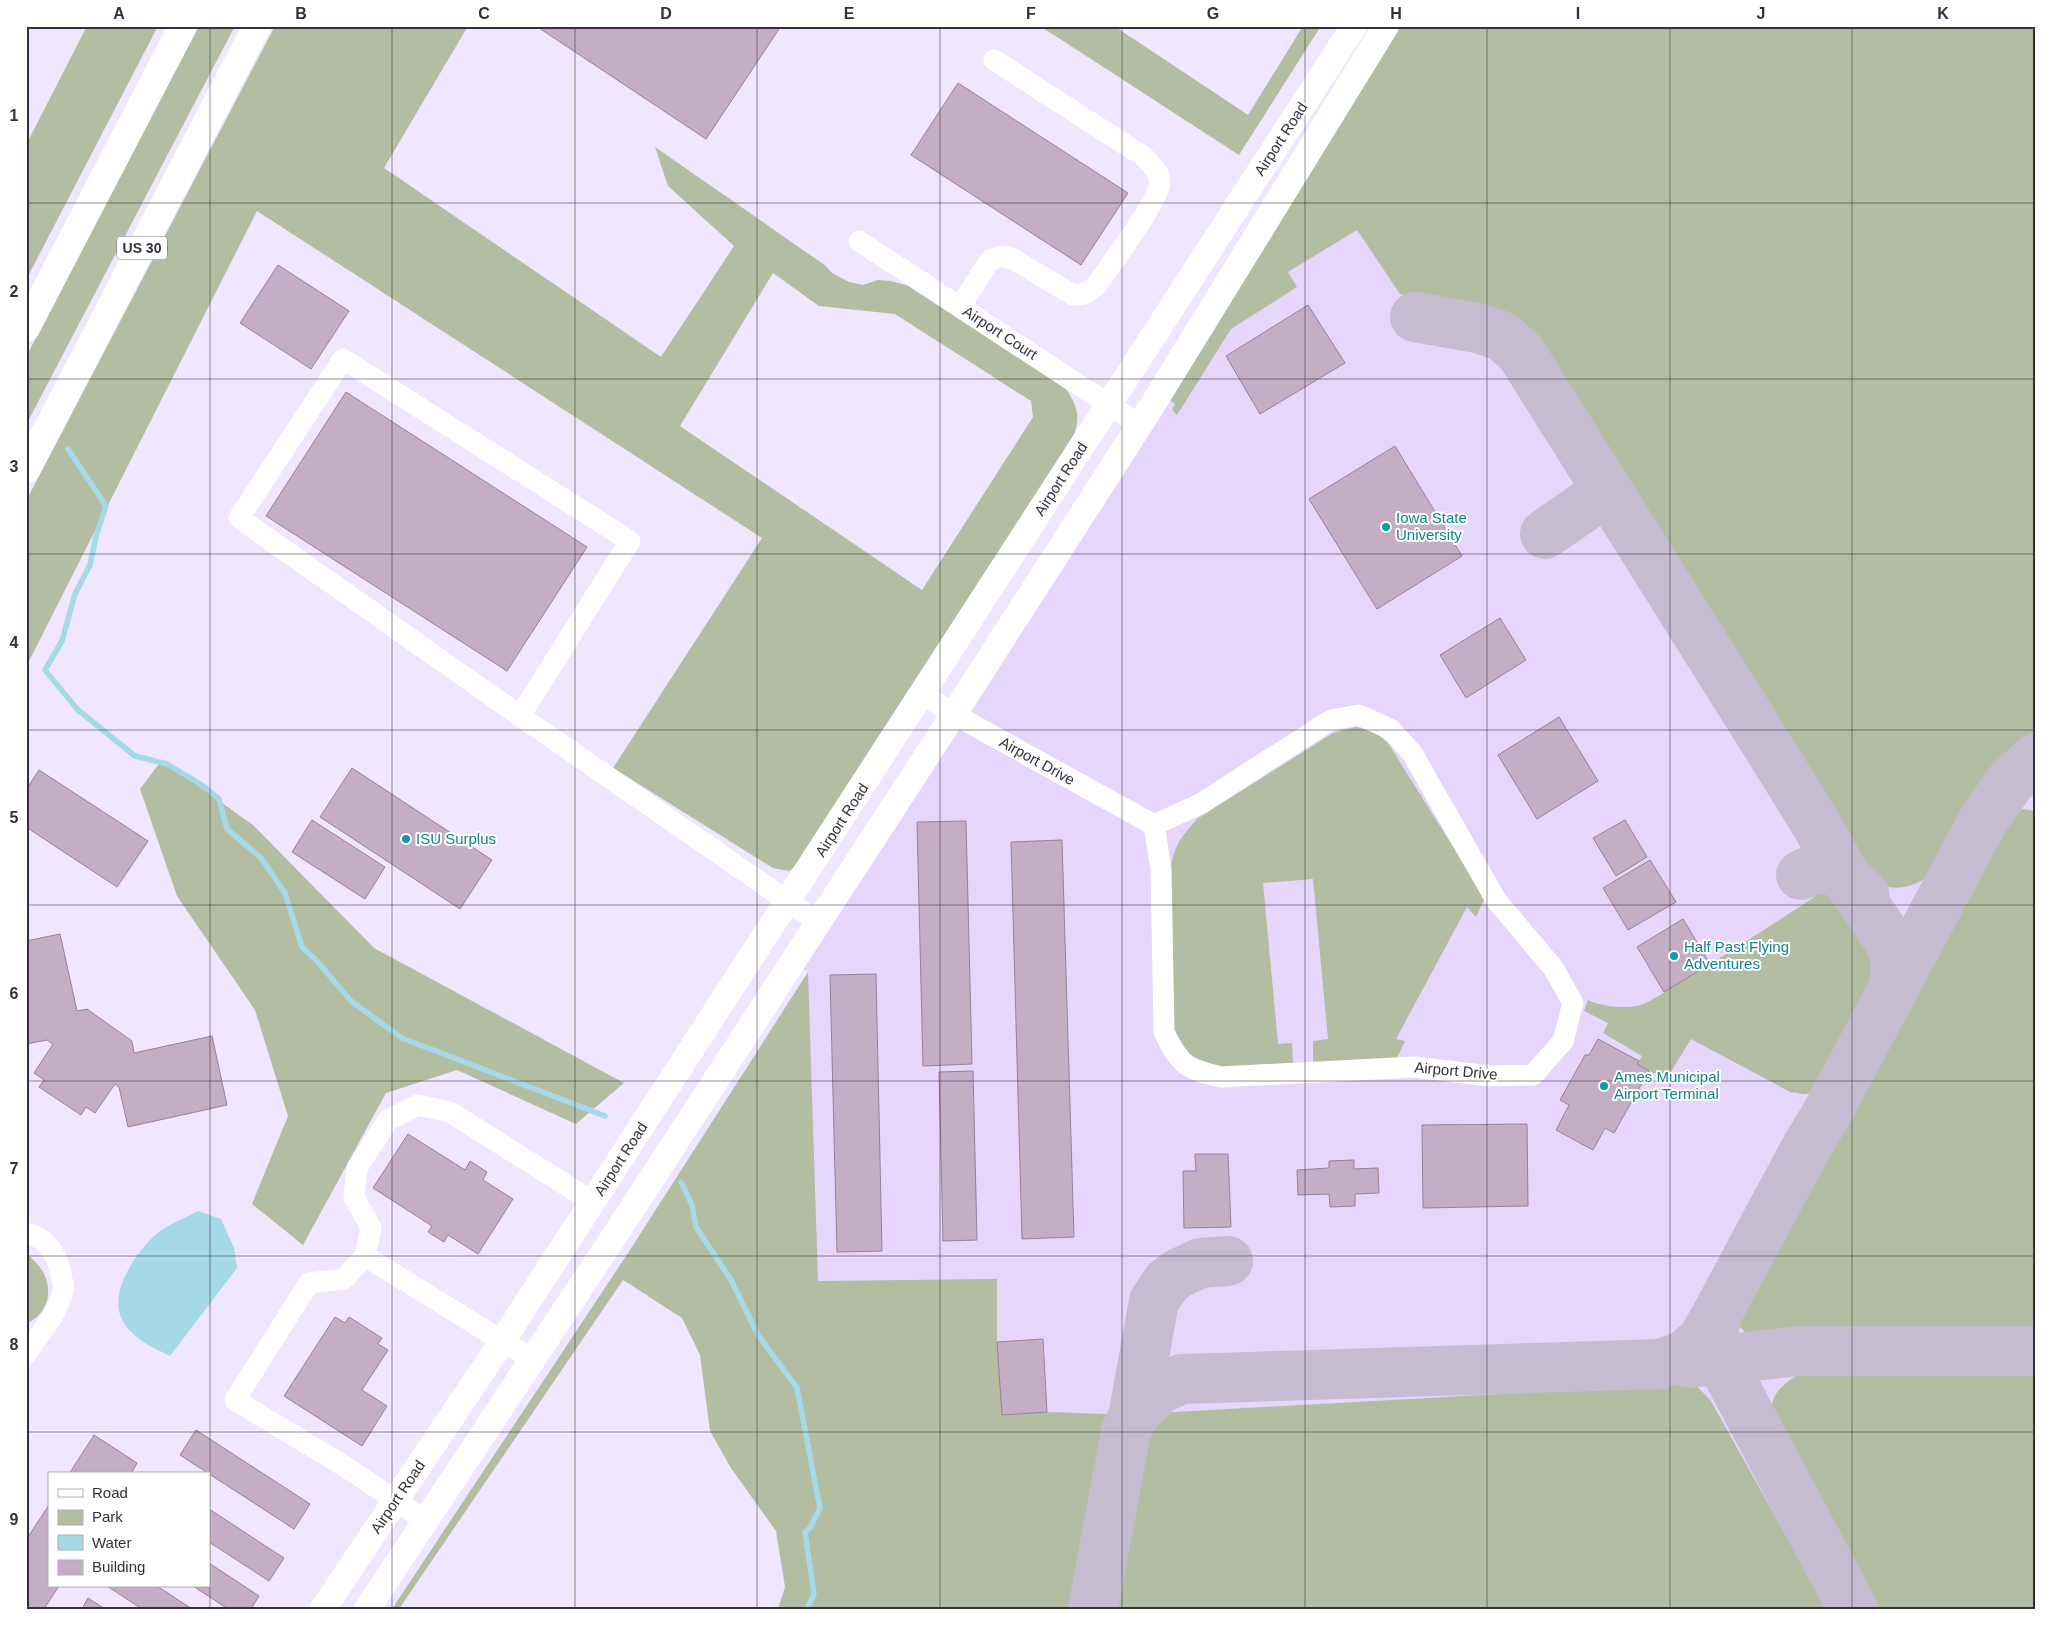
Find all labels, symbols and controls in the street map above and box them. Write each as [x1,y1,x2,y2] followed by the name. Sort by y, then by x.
[113,5,125,22] text: A
[295,5,307,22] text: B
[478,5,490,22] text: C
[660,5,672,22] text: D
[844,5,855,22] text: E
[1026,5,1036,22] text: F
[1207,5,1219,22] text: G
[1390,5,1402,22] text: H
[1576,5,1580,22] text: I
[1757,5,1765,22] text: J
[1937,5,1949,22] text: K
[1251,99,1311,179] street label: Airport Road
[10,107,19,124] text: 1
[117,237,167,260] road number: US 30
[10,283,19,300] text: 2
[960,302,1041,363] street label: Airport Court
[1031,439,1091,519] street label: Airport Road
[10,458,19,475] text: 3
[1396,509,1467,543] place label: Iowa State University
[1380,521,1392,533] marker: Iowa State University
[10,634,19,651] text: 4
[997,733,1078,788] street label: Airport Drive
[812,780,872,860] street label: Airport Road
[10,809,19,826] text: 5
[416,830,496,847] place label: ISU Surplus
[400,833,412,845] marker: ISU Surplus
[1684,938,1789,972] place label: Half Past Flying Adventures
[1668,950,1680,962] marker: Half Past Flying Adventures
[10,985,19,1002] text: 6
[1414,1058,1498,1083] street label: Airport Drive
[1614,1068,1720,1102] place label: Ames Municipal Airport Terminal
[1598,1080,1610,1092] marker: Ames Municipal Airport Terminal
[591,1119,651,1199] street label: Airport Road
[10,1160,19,1177] text: 7
[10,1336,19,1353] text: 8
[367,1457,428,1536] street label: Airport Road
[48,1472,210,1588] legend
[92,1484,128,1501] text: Road
[92,1508,123,1525] text: Park
[10,1511,19,1528] text: 9
[92,1534,131,1551] text: Water
[92,1558,145,1575] text: Building

